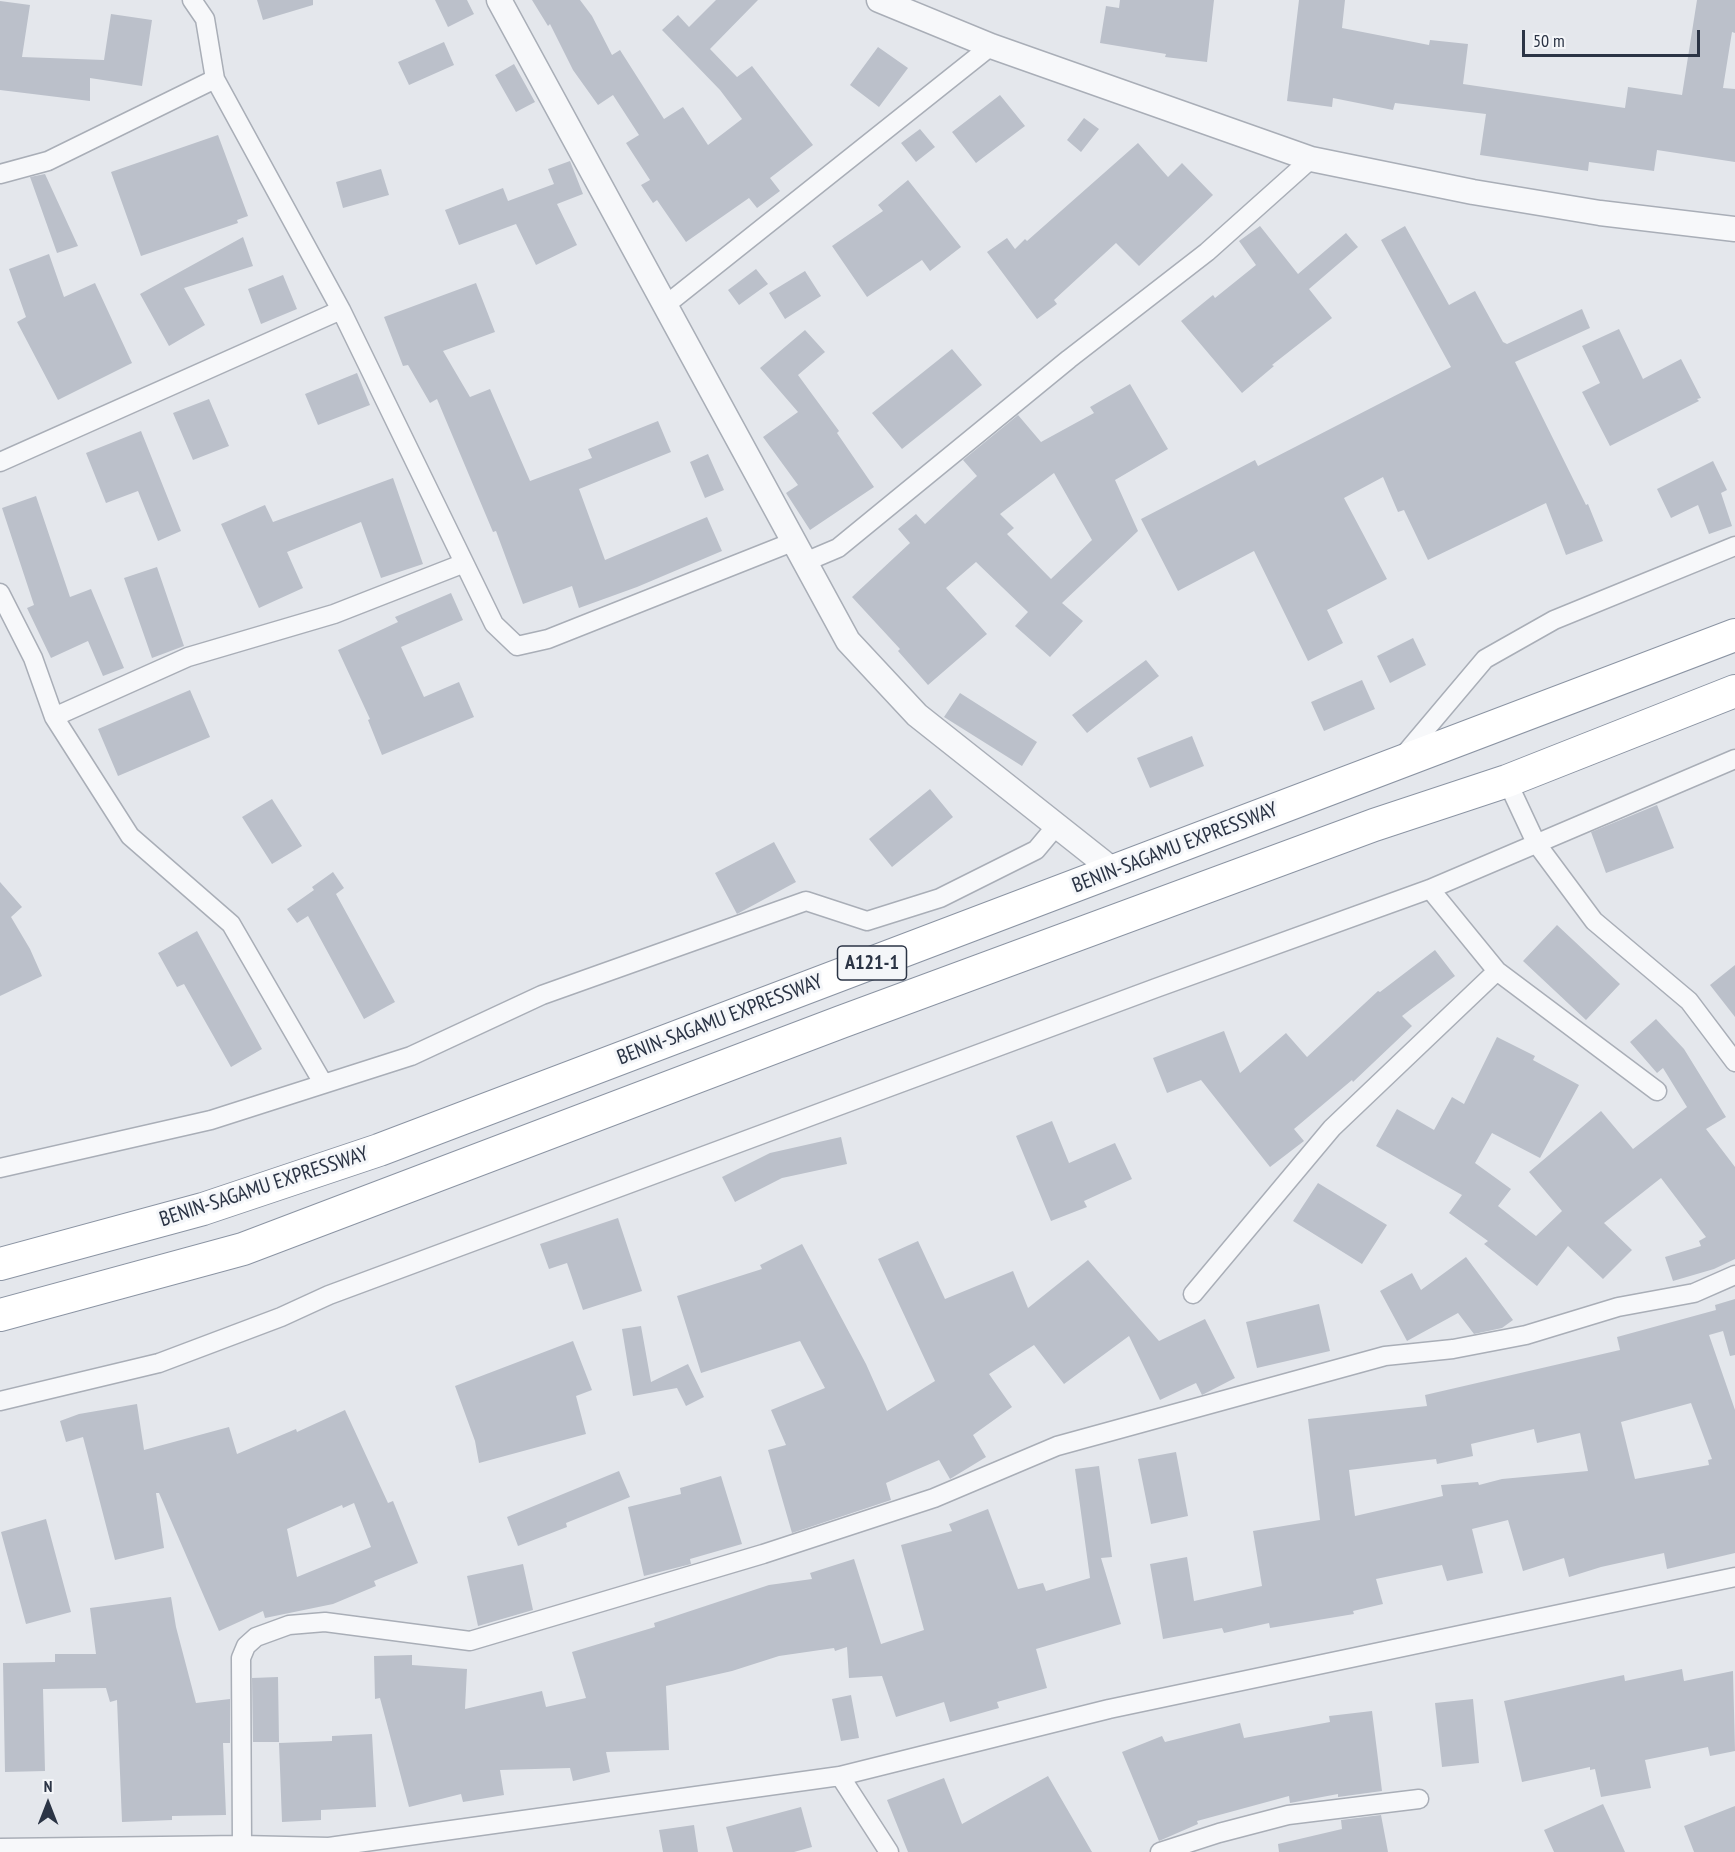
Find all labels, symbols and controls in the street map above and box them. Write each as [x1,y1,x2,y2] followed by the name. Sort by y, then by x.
[1525,18,1704,56] scale bar
[1533,29,1565,52] text: 50 m
[1069,797,1281,899] street label: BENIN-SAGAMU EXPRESSWAY
[838,946,906,980] road number: A121-1
[614,969,826,1071] street label: BENIN-SAGAMU EXPRESSWAY
[156,1141,372,1233] street label: BENIN-SAGAMU EXPRESSWAY
[18,1774,78,1834] north arrow
[44,1776,52,1796] text: N

